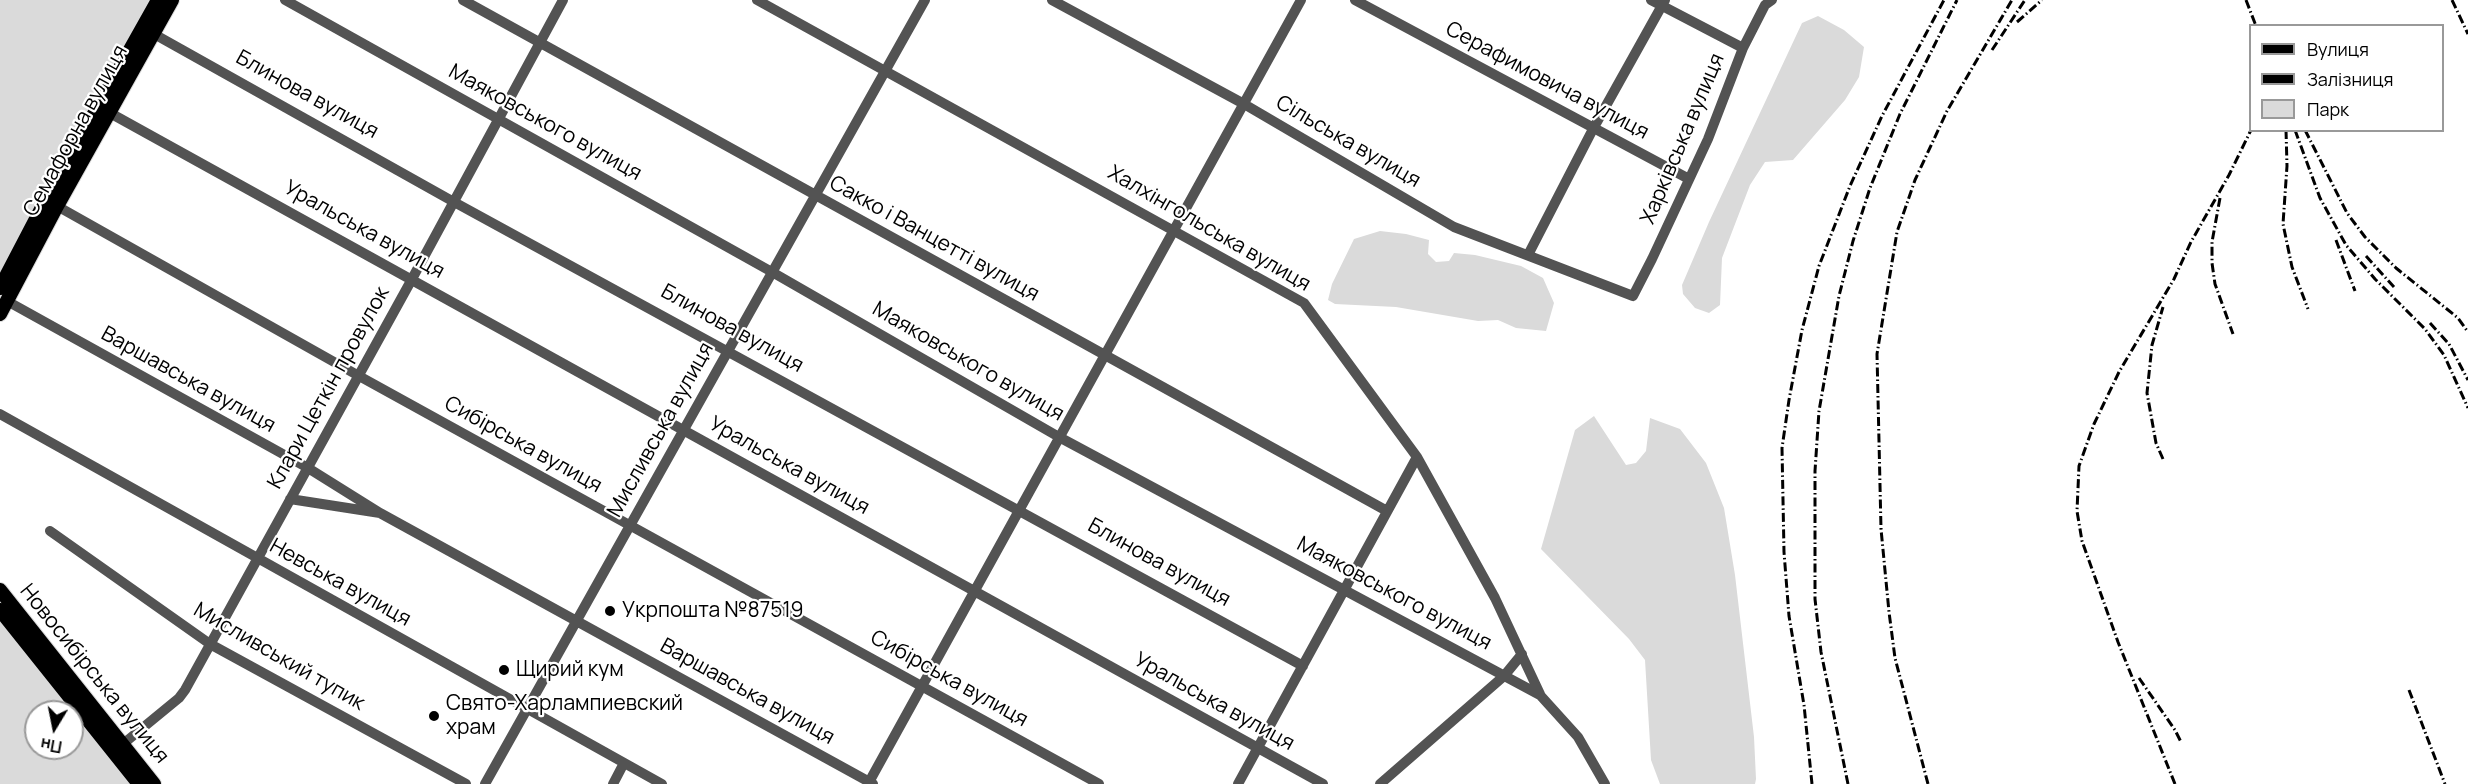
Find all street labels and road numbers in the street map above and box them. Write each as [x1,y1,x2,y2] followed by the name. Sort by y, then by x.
[1441,17,1653,145] street label: Серафимовича вулиця
[18,41,134,221] street label: Семафорна вулиця
[231,45,383,145] street label: Блинова вулиця
[1636,50,1730,228] street label: Харківська вулиця
[444,59,646,187] street label: Маяковського вулиця
[1271,90,1425,194] street label: Сільська вулиця
[1103,161,1315,297] street label: Халхінгольська вулиця
[825,171,1043,307] street label: Сакко і Ванцетті вулиця
[279,176,449,284] street label: Уральська вулиця
[656,279,808,379] street label: Блинова вулиця
[263,282,395,494] street label: Клари Цеткін провулок
[868,297,1068,427] street label: Маяковського вулиця
[96,322,280,438] street label: Варшавська вулиця
[603,338,719,522] street label: Мисливська вулиця
[440,391,606,499] street label: Сибірська вулиця
[704,412,874,520] street label: Уральська вулиця
[1083,513,1235,613] street label: Блинова вулиця
[1292,532,1496,656] street label: Маяковського вулиця
[265,534,415,632] street label: Невська вулиця
[14,579,174,769] street label: Новосибірська вулиця
[189,598,369,716] street label: Мисливський тупик
[866,625,1032,733] street label: Сибірська вулиця
[655,634,839,750] street label: Варшавська вулиця
[1129,648,1299,756] street label: Уральська вулиця

